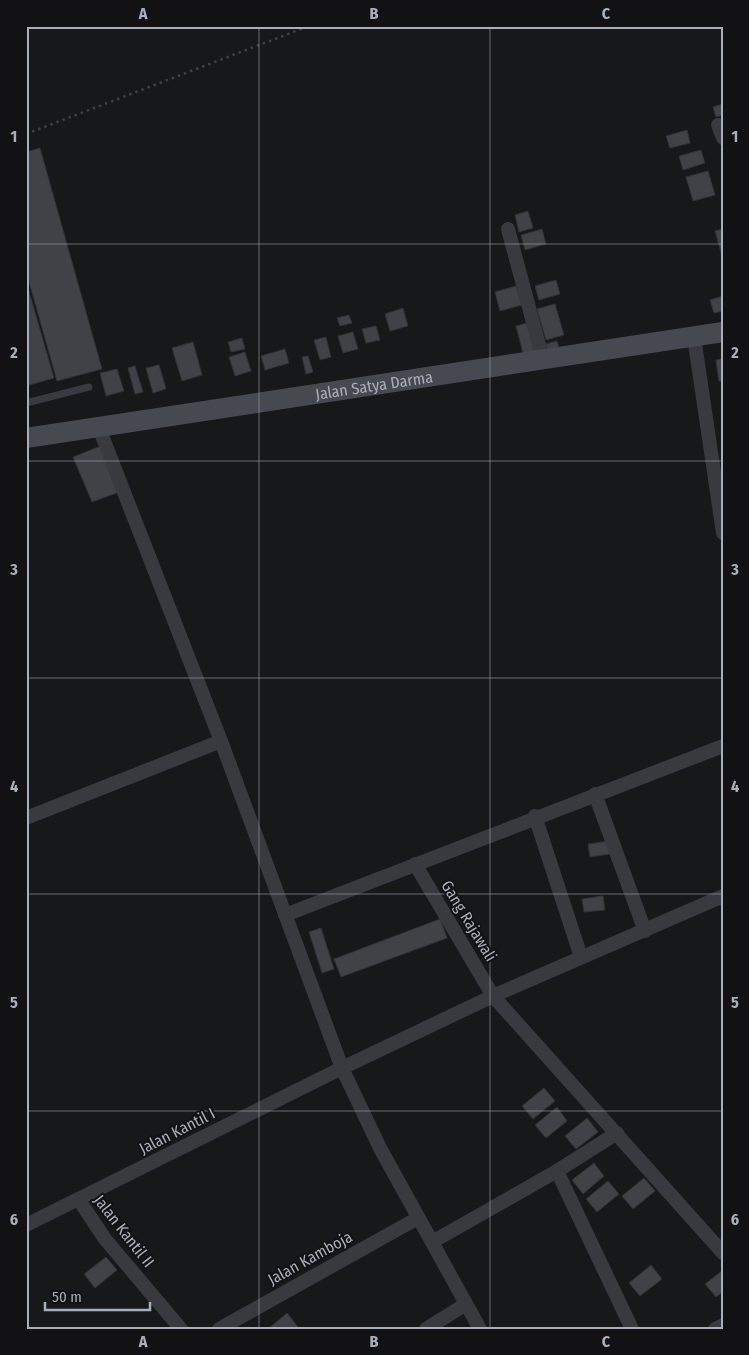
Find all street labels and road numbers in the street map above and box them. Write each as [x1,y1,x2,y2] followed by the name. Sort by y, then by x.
[314,367,434,403] street label: Jalan Satya Darma
[437,877,501,965] street label: Gang Rajawali
[136,1104,218,1158] street label: Jalan Kantil I
[90,1191,158,1271] street label: Jalan Kantil II
[264,1227,356,1289] street label: Jalan Kamboja

